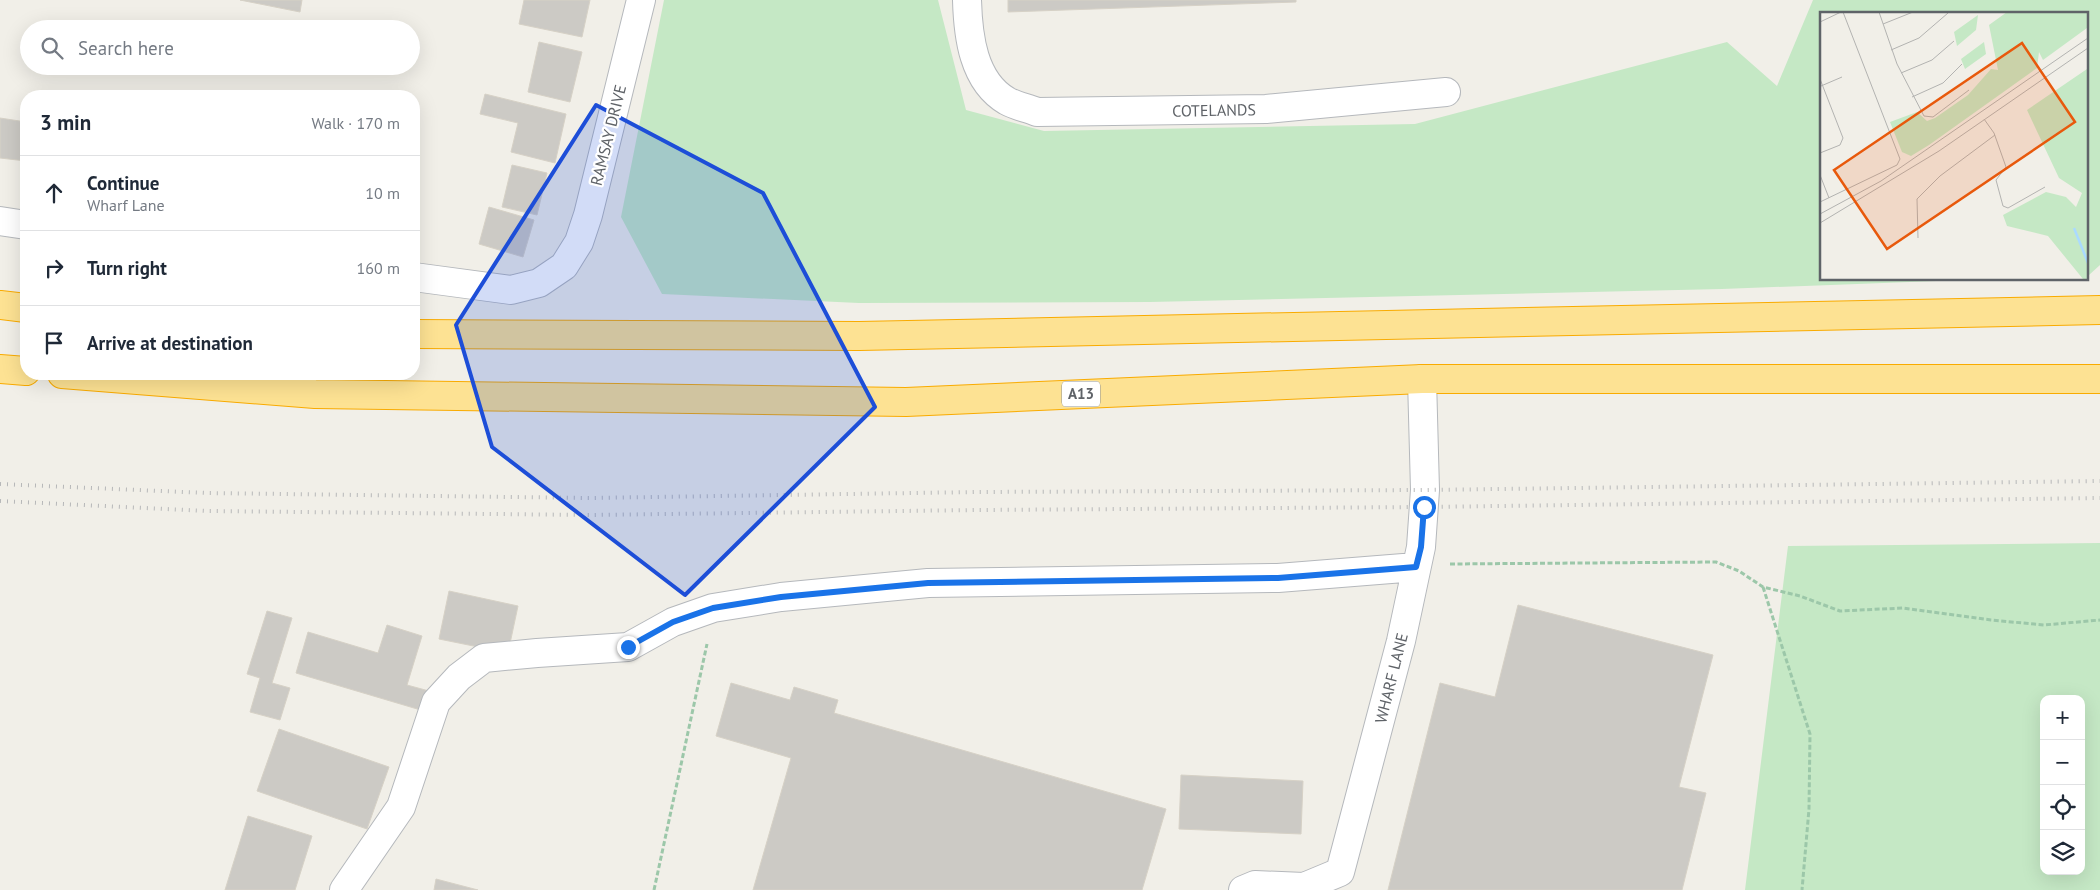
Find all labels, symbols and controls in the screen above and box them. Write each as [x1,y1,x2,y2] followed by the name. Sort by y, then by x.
[1820,12,2088,280] inset map
[20,20,420,75] search box
[38,34,66,62] icon: search
[78,36,174,60] text: Search here
[586,83,630,187] street label: RAMSAY DRIVE
[1172,99,1256,121] street label: COTELANDS
[40,109,91,136] text: 3 min
[311,113,400,133] text: Walk · 170 m
[87,171,159,195] text: Continue
[40,179,68,207] icon: ahead
[365,183,400,203] text: 10 m
[87,195,165,215] text: Wharf Lane
[40,254,68,282] icon: right
[87,256,167,280] text: Turn right
[357,258,400,278] text: 160 m
[40,329,68,357] icon: arrive
[87,331,253,355] text: Arrive at destination
[1062,382,1100,406] road number: A13
[1413,496,1436,519] route start
[1370,631,1412,725] street label: WHARF LANE
[617,636,640,659] route end
[2040,695,2085,875] map controls
[2040,695,2085,740] button: +
[2040,740,2085,785] button: −
[2040,785,2085,830] button: locate
[2040,830,2085,875] button: layers

